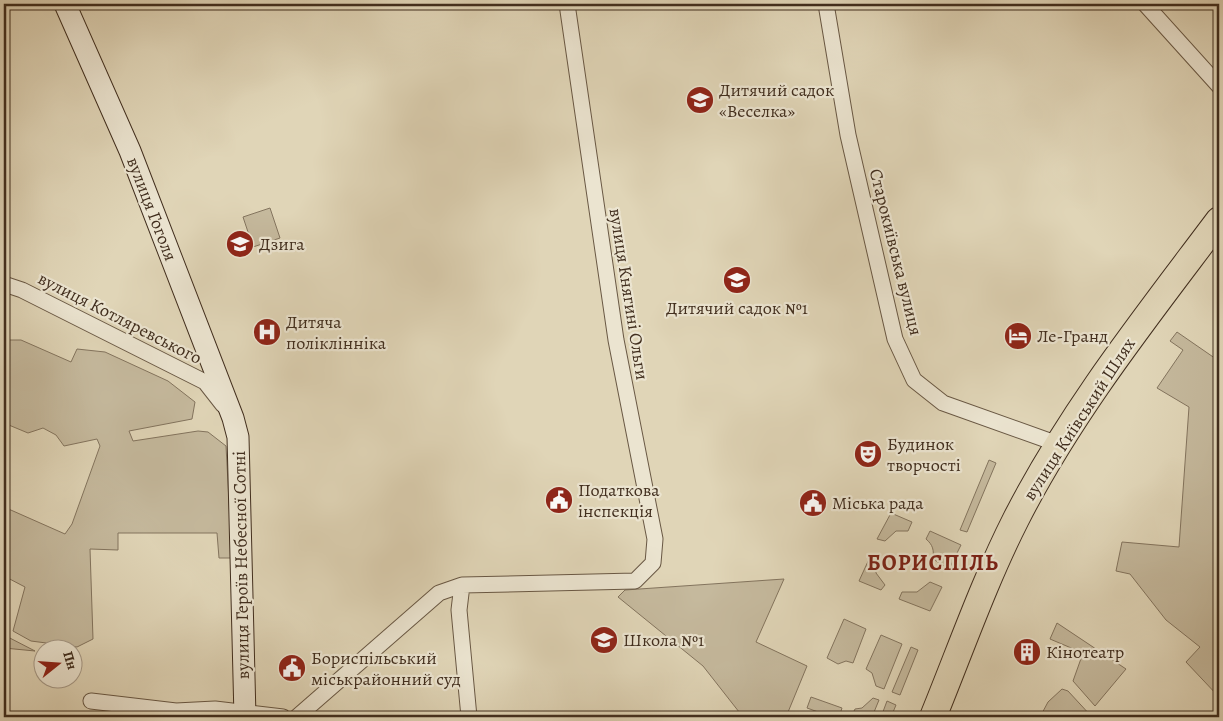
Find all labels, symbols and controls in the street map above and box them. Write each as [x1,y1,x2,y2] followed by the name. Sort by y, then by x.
[719,78,834,123] place label: Дитячий садок «Веселка»
[685,85,715,115] school or university icon: Дитячий садок «Веселка»
[121,154,183,264] street label: вулиця Гоголя
[864,166,928,338] street label: Старокиївська вулиця
[604,206,654,382] street label: вулиця Княгині Ольги
[225,229,255,259] school or university icon: Дзига
[259,232,305,256] place label: Дзига
[722,265,752,295] school or university icon: Дитячий садок №1
[34,266,206,370] street label: вулиця Котляревського
[666,296,808,320] place label: Дитячий садок №1
[286,310,387,355] place label: Дитяча поліклінніка
[252,317,282,347] hospital icon: Дитяча поліклінніка
[1003,321,1033,351] hotel icon: Ле-Гранд
[1037,324,1108,348] place label: Ле-Гранд
[1017,333,1141,505] street label: вулиця Київський Шлях
[887,432,961,477] place label: Будинок творчості
[853,439,883,469] theatre icon: Будинок творчості
[227,450,255,680] street label: вулиця Героїв Небесної Сотні
[578,478,660,523] place label: Податкова інспекція
[544,485,574,515] public building icon: Податкова інспекція
[798,488,828,518] public building icon: Міська рада
[832,491,924,515] place label: Міська рада
[867,548,999,578] district label: БОРИСПІЛЬ
[589,625,619,655] school or university icon: Школа №1
[623,628,704,652] place label: Школа №1
[1012,637,1042,667] building icon: Кінотеатр
[32,638,82,688] north arrow
[1046,640,1124,664] place label: Кінотеатр
[311,646,461,691] place label: Бориспільський міськрайонний суд
[58,649,82,672] text: Пн
[277,653,307,683] public building icon: Бориспільський міськрайонний суд

